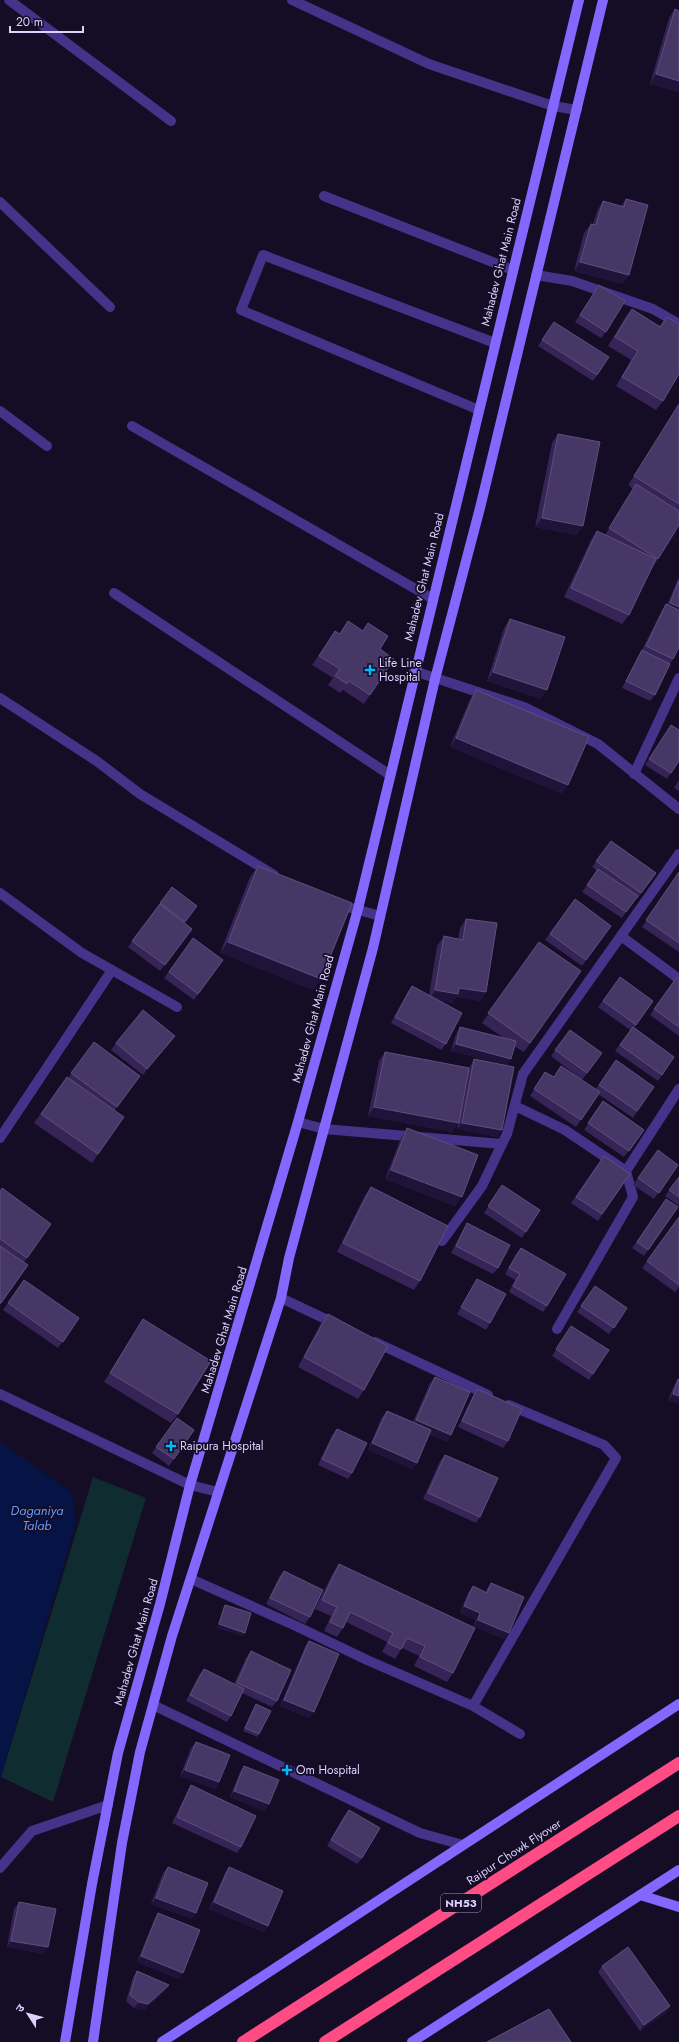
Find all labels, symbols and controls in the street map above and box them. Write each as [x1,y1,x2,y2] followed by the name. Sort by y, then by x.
[10,8,83,34] scale bar
[16,13,43,31] text: 20 m
[476,196,526,328] street label: Mahadev Ghat Main Road
[399,511,449,643] street label: Mahadev Ghat Main Road
[379,654,422,686] place label: Life Line Hospital
[364,664,376,676] marker: Life Line Hospital
[287,953,339,1085] street label: Mahadev Ghat Main Road
[196,1264,252,1396] street label: Mahadev Ghat Main Road
[180,1437,264,1455] place label: Raipura Hospital
[165,1440,177,1452] marker: Raipura Hospital
[11,1501,63,1535] water label: Daganiya Talab
[109,1576,163,1708] street label: Mahadev Ghat Main Road
[296,1761,360,1779] place label: Om Hospital
[281,1764,293,1776] marker: Om Hospital
[463,1814,566,1890] street label: Raipur Chowk Flyover
[441,1894,481,1912] road number: NH53
[8,1994,48,2034] north arrow
[12,2000,29,2015] text: उ

